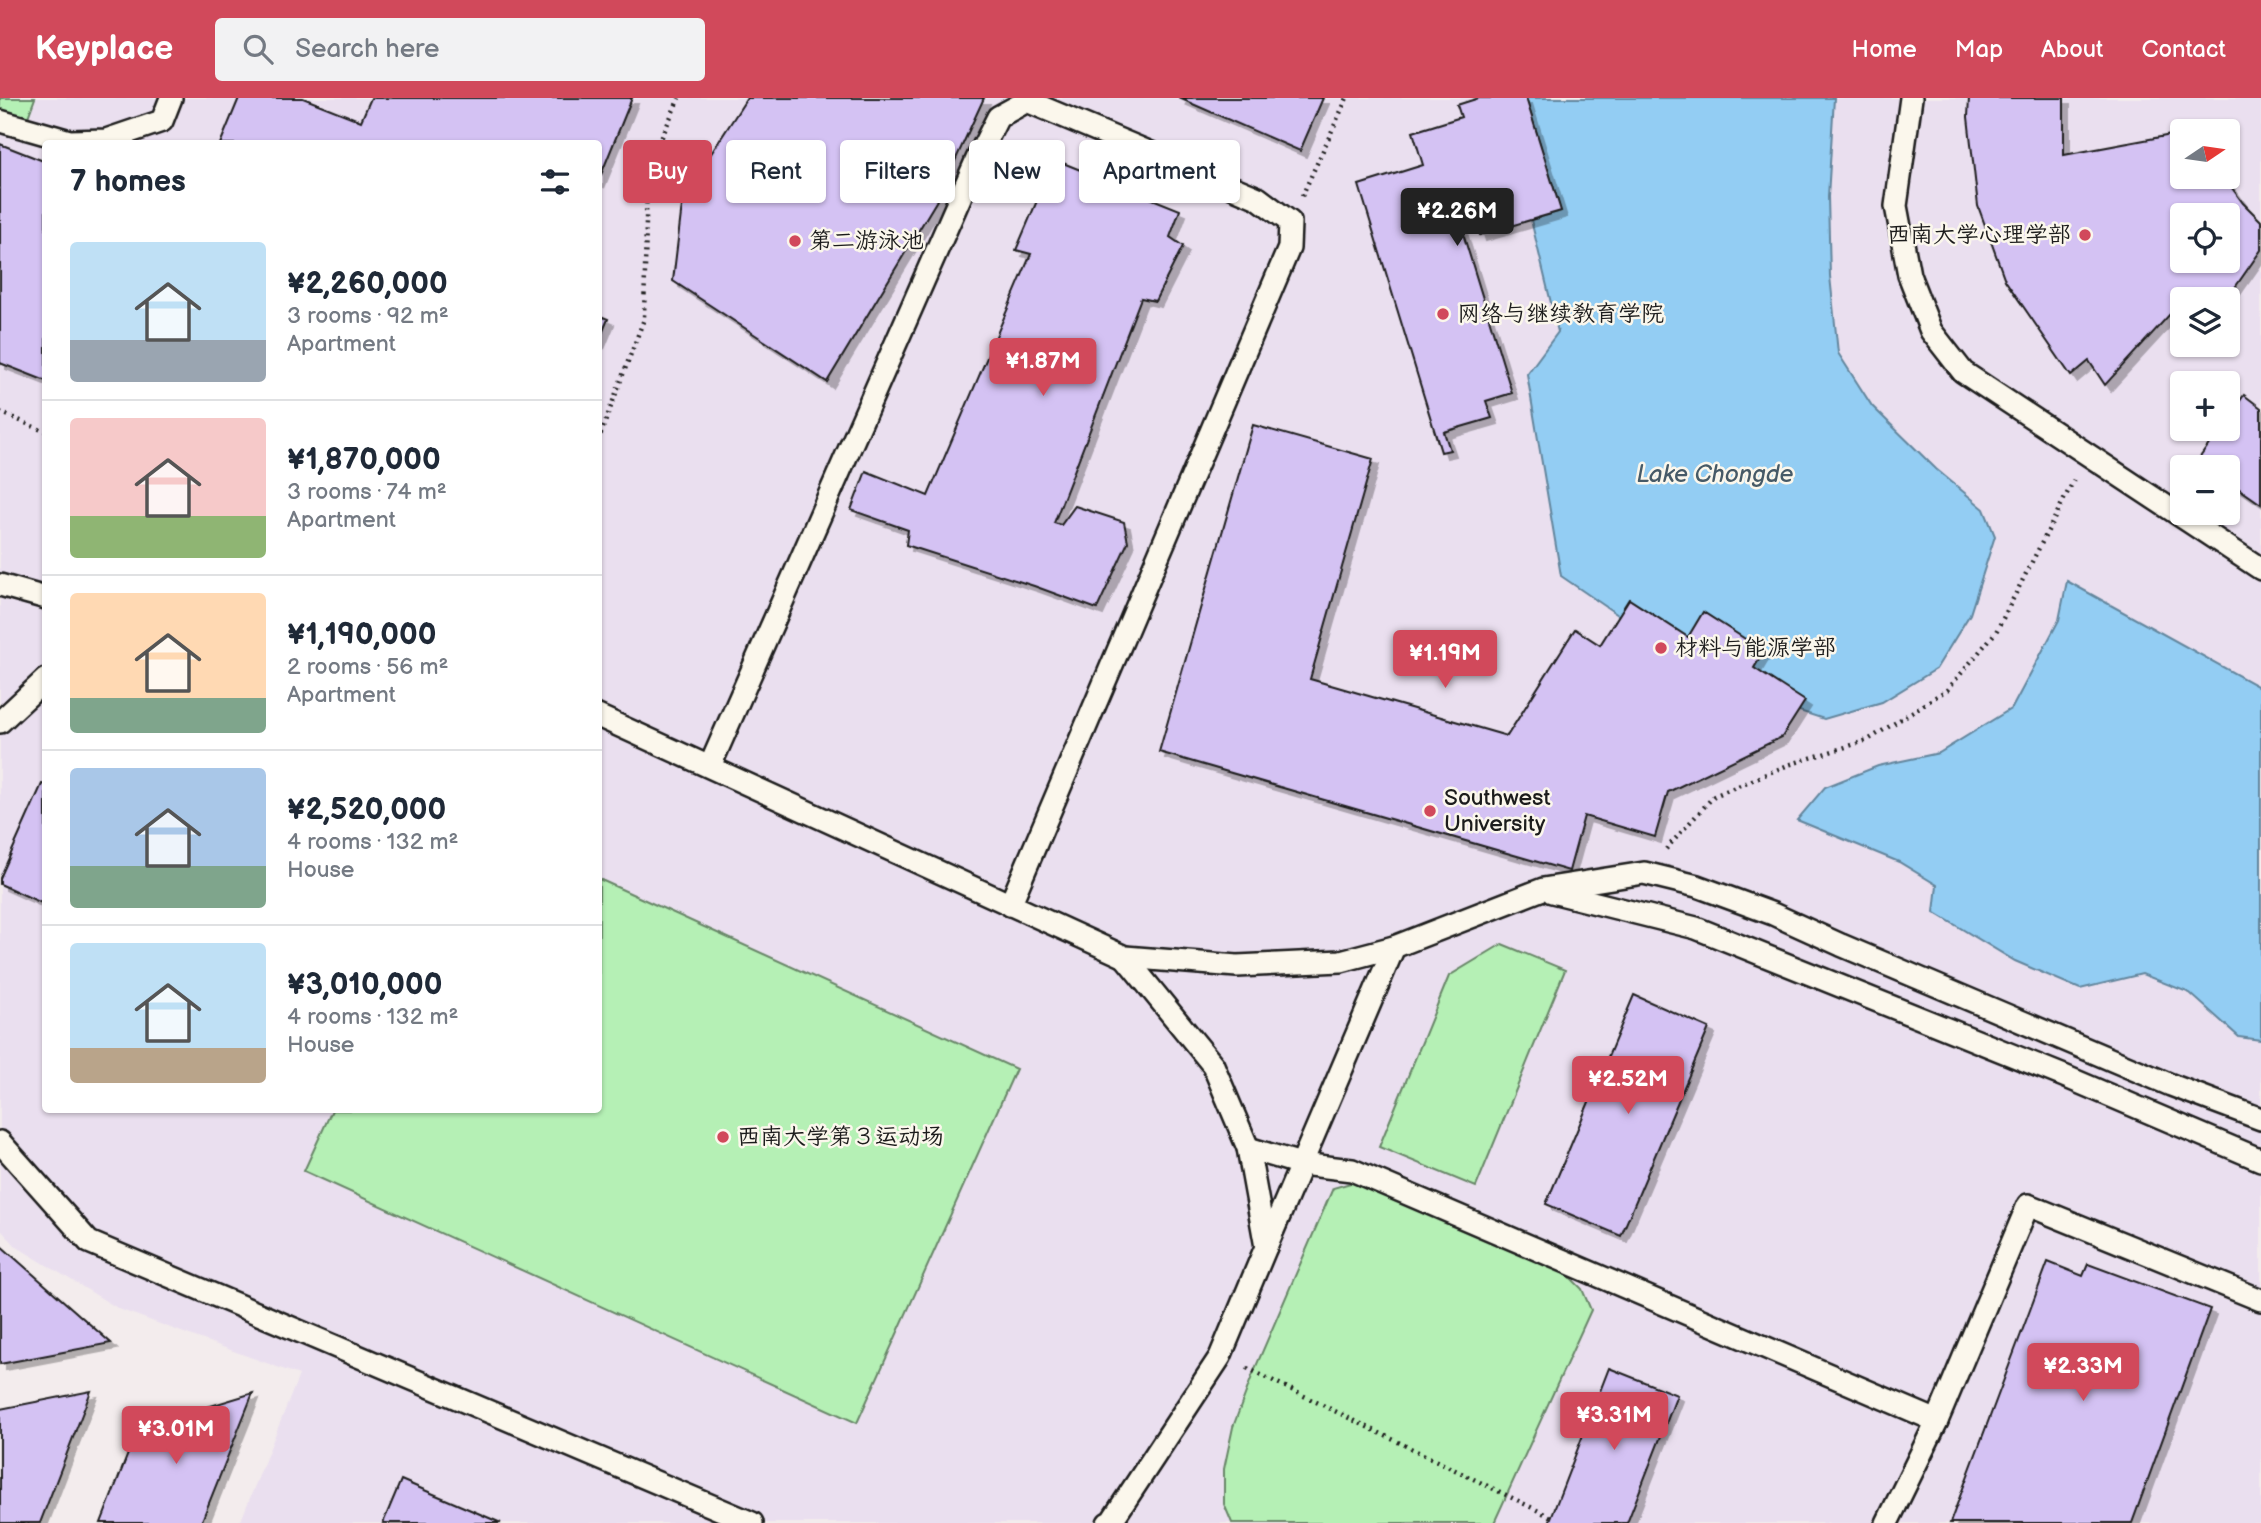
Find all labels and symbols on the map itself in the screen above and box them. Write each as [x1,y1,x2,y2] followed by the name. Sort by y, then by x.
[2170,119,2240,189] north arrow
[1400,188,1514,248] pin: ¥2.26M
[1887,221,2071,249] place label: 西南大学心理学部
[809,227,924,255] place label: 第二游泳池
[2077,227,2093,243] marker: 西南大学心理学部
[787,233,803,249] marker: 第二游泳池
[1457,300,1664,328] place label: 网络与继续教育学院
[1435,306,1451,322] marker: 网络与继续教育学院
[986,338,1100,398] pin: ¥1.87M
[1637,460,1794,489] water label: Lake Chongde
[1388,630,1502,690] pin: ¥1.19M
[1675,634,1836,662] place label: 材料与能源学部
[1653,640,1669,656] marker: 材料与能源学部
[1444,784,1551,838] place label: Southwest University
[1422,803,1438,819] marker: Southwest University
[1571,1056,1685,1116] pin: ¥2.52M
[737,1123,944,1151] place label: 西南大学第３运动场
[715,1129,731,1145] marker: 西南大学第３运动场
[2026,1344,2140,1403] pin: ¥2.33M
[1557,1392,1671,1452] pin: ¥3.31M
[119,1406,233,1466] pin: ¥3.01M

